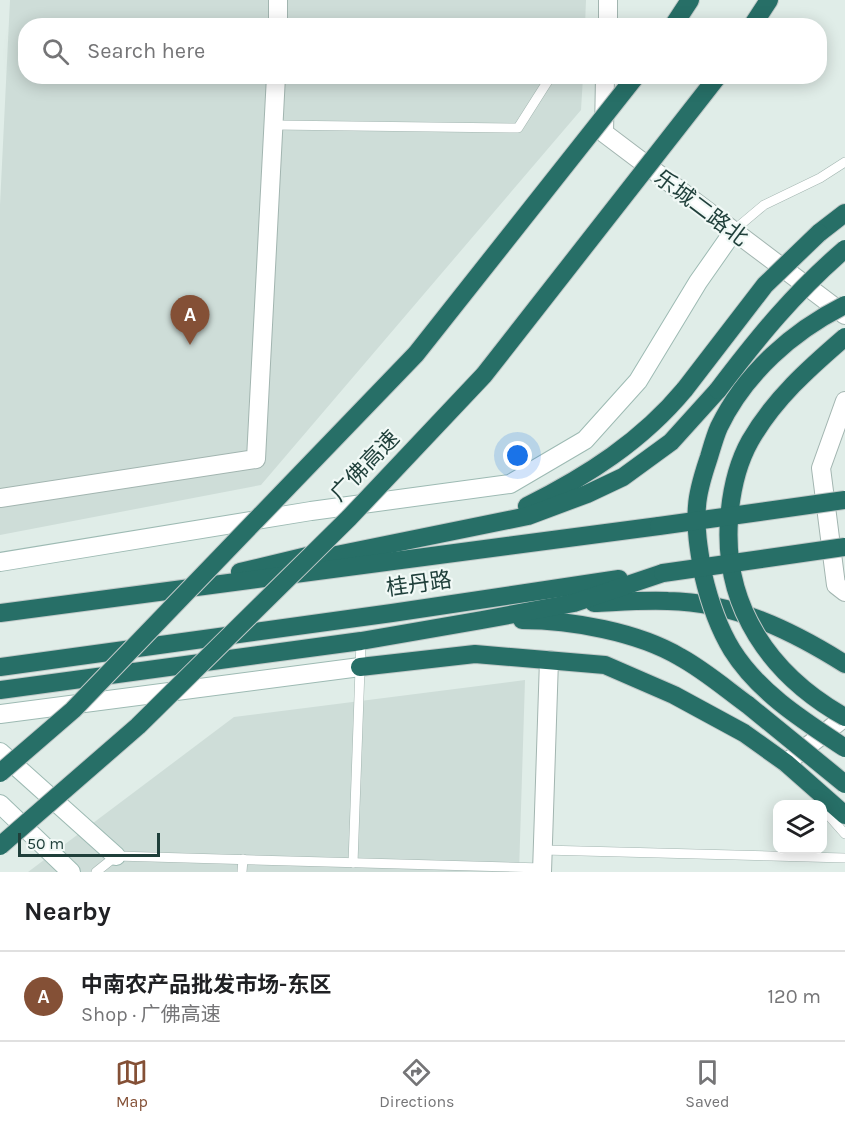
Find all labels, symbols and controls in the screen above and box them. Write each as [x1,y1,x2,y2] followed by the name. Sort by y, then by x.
[18,18,827,84] search box
[39,35,72,68] icon: search
[87,38,205,64] text: Search here
[649,165,753,251] street label: 乐城二路北
[170,296,210,345] pin: A
[325,425,405,507] street label: 广佛高速
[503,441,532,470] your location
[385,567,453,601] street label: 桂丹路
[773,800,827,854] map controls
[773,800,827,854] button: layers
[18,830,160,858] scale bar
[27,834,64,853] text: 50 m
[24,896,111,927] text: Nearby
[81,972,331,998] text: 中南农产品批发市场-东区
[37,985,50,1008] text: A
[767,985,821,1008] text: 120 m
[81,1003,221,1026] text: Shop · 广佛高速
[115,1056,148,1111] tab: Map
[379,1056,454,1111] tab: Directions
[685,1056,730,1111] tab: Saved

